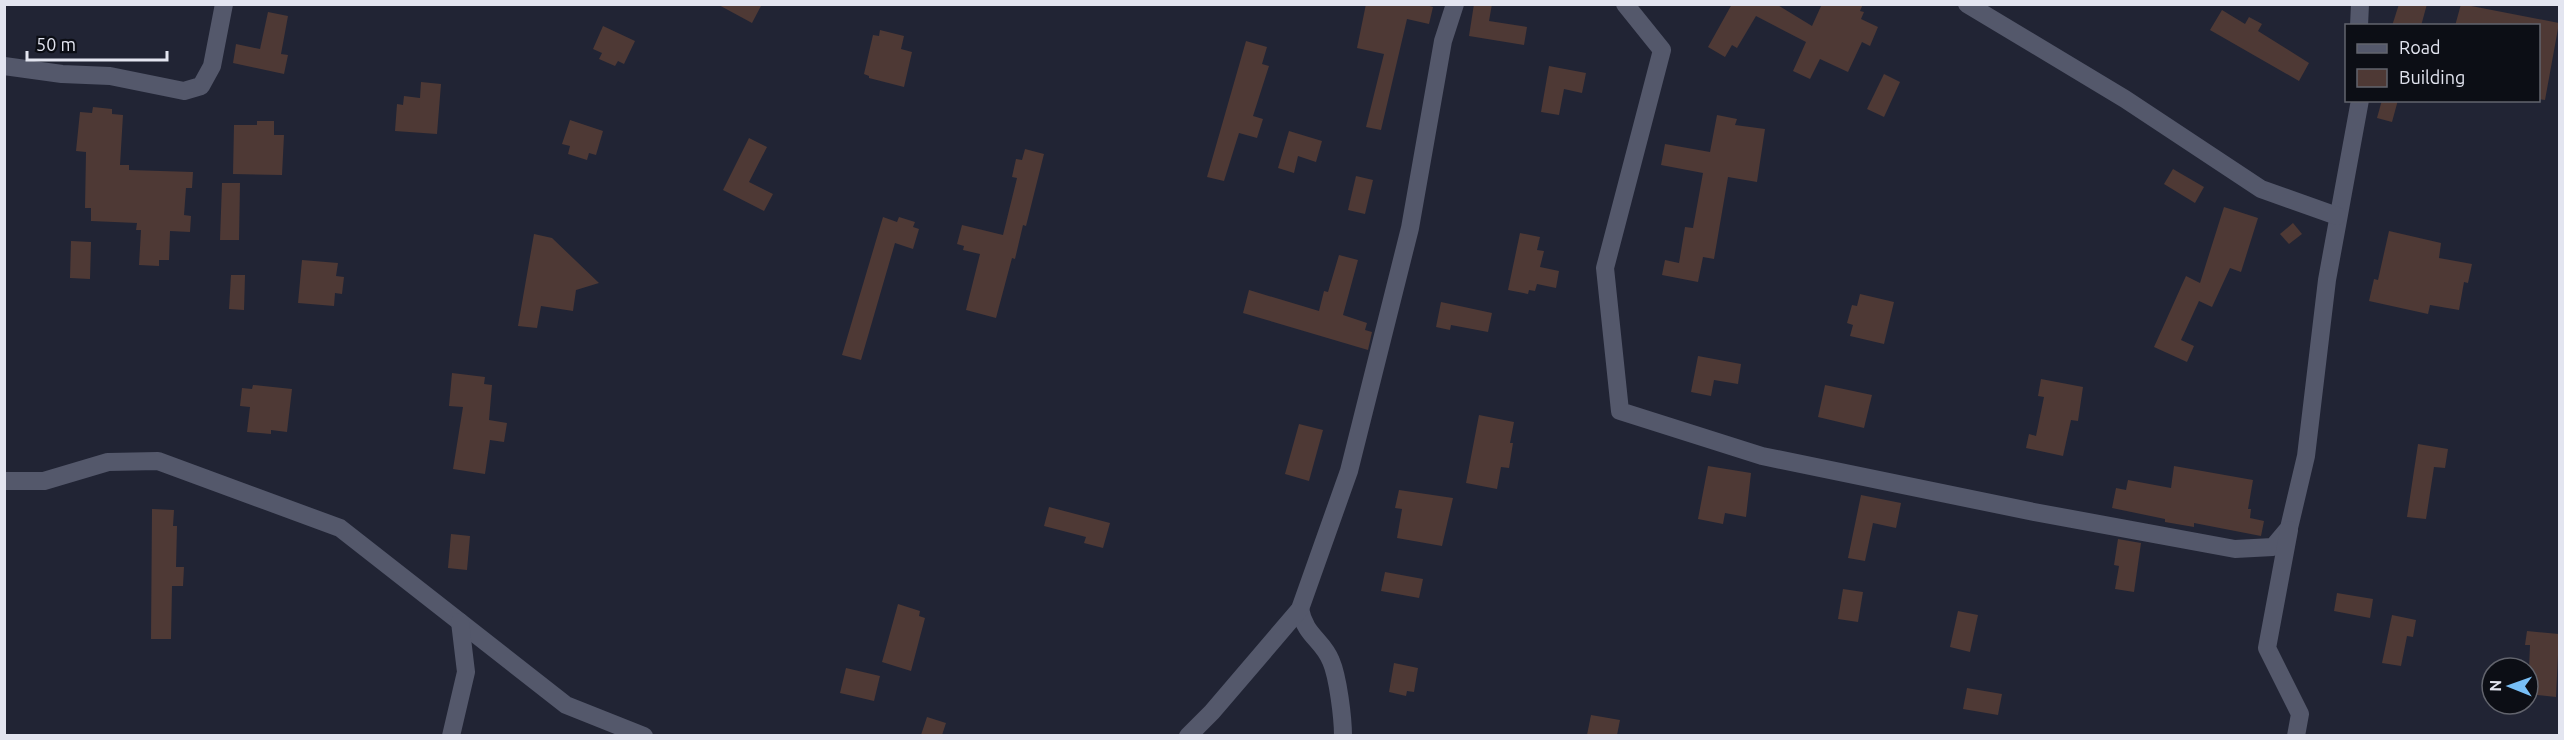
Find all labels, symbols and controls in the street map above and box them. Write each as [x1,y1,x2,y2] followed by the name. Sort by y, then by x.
[27,24,166,62] scale bar
[2345,24,2540,102] legend
[36,34,76,54] text: 50 m
[2399,37,2441,57] text: Road
[2399,67,2465,87] text: Building
[2480,656,2540,716] north arrow
[2486,680,2504,692] text: N

